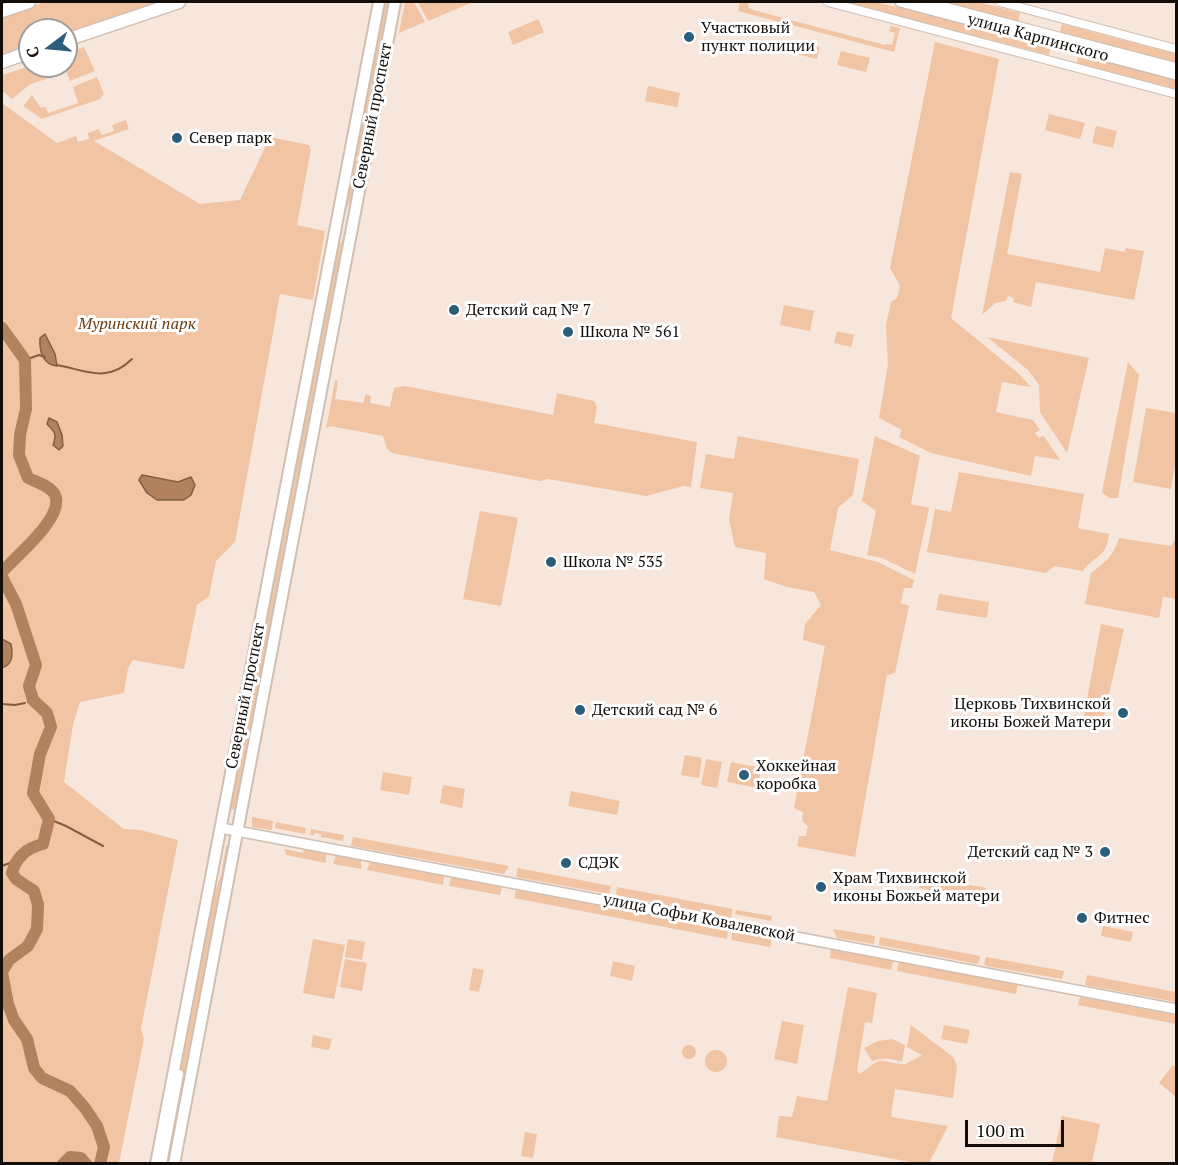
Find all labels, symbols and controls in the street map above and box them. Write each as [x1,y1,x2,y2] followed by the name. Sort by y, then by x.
[965,10,1111,66] street label: улица Карпинского
[18,18,78,78] north arrow
[701,18,815,56] place label: Участковый пункт полиции
[682,30,696,44] marker: Участковый пункт полиции
[349,41,397,191] street label: Северный проспект
[21,44,45,60] text: С
[189,128,272,148] place label: Север парк
[170,131,184,145] marker: Север парк
[466,300,591,320] place label: Детский сад № 7
[447,303,461,317] marker: Детский сад № 7
[78,314,196,334] park label: Муринский парк
[580,322,680,342] place label: Школа № 561
[561,325,575,339] marker: Школа № 561
[563,552,663,572] place label: Школа № 535
[544,555,558,569] marker: Школа № 535
[222,621,270,771] street label: Северный проспект
[950,694,1111,732] place label: Церковь Тихвинской иконы Божей Матери
[592,700,717,720] place label: Детский сад № 6
[573,703,587,717] marker: Детский сад № 6
[1116,706,1130,720] marker: Церковь Тихвинской иконы Божей Матери
[756,756,836,794] place label: Хоккейная коробка
[737,768,751,782] marker: Хоккейная коробка
[968,842,1093,862] place label: Детский сад № 3
[1098,845,1112,859] marker: Детский сад № 3
[578,853,619,873] place label: СДЭК
[559,856,573,870] marker: СДЭК
[833,868,1000,906] place label: Храм Тихвинской иконы Божьей матери
[814,880,828,894] marker: Храм Тихвинской иконы Божьей матери
[601,890,797,946] street label: улица Софьи Ковалевской
[1094,908,1150,928] place label: Фитнес
[1075,911,1089,925] marker: Фитнес
[968,1108,1067,1146] scale bar
[976,1118,1025,1142] text: 100 m

